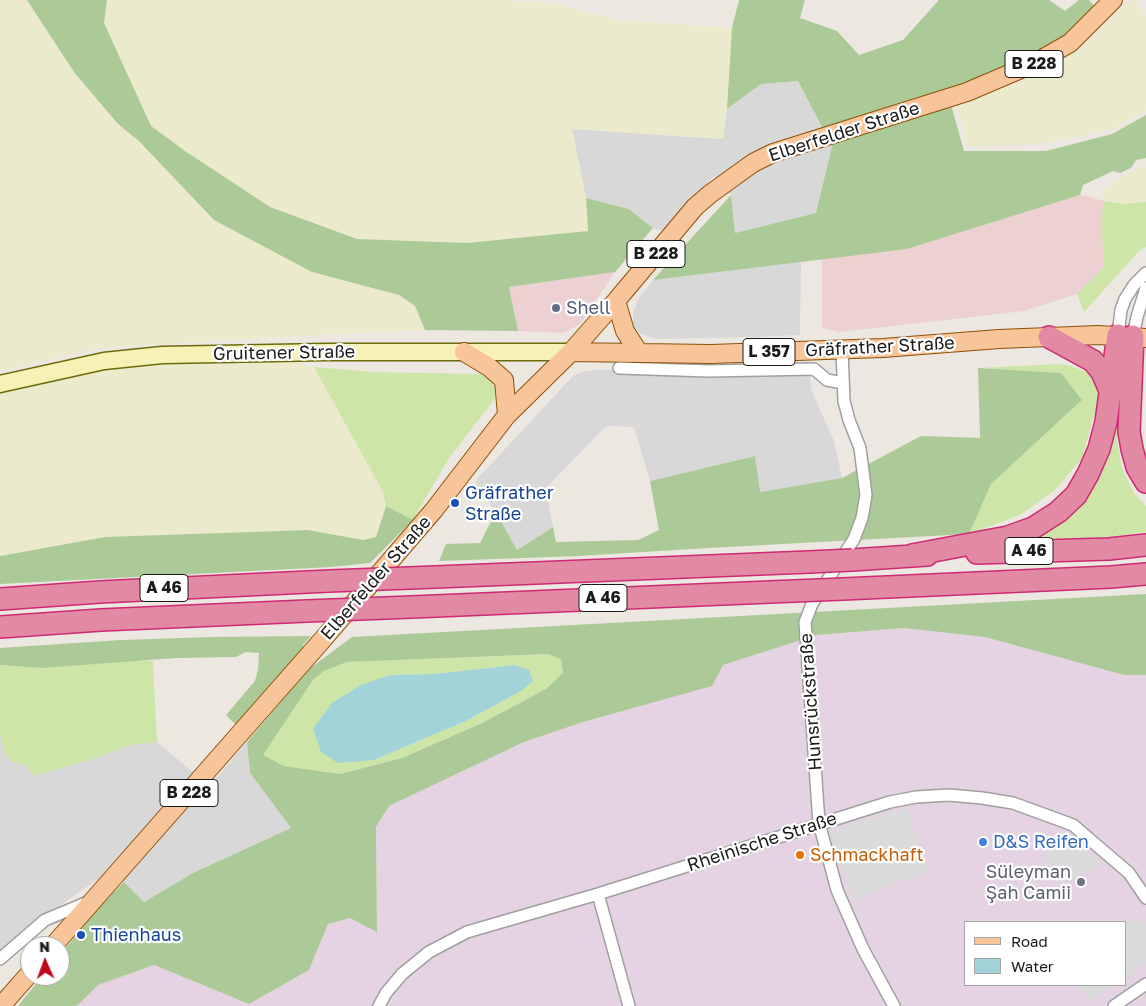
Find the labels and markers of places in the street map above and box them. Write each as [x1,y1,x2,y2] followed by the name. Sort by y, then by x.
[566,297,611,319] place label: Shell
[550,302,562,314] marker: Shell
[465,482,554,524] place label: Gräfrather Straße
[449,497,461,509] marker: Gräfrather Straße
[993,831,1089,853] place label: D&S Reifen
[977,836,989,848] marker: D&S Reifen
[810,844,924,866] place label: Schmackhaft
[794,849,806,861] marker: Schmackhaft
[986,861,1071,904] place label: Süleyman Şah Camii
[1075,876,1087,888] marker: Süleyman Şah Camii
[91,924,181,946] place label: Thienhaus
[75,929,87,941] marker: Thienhaus

